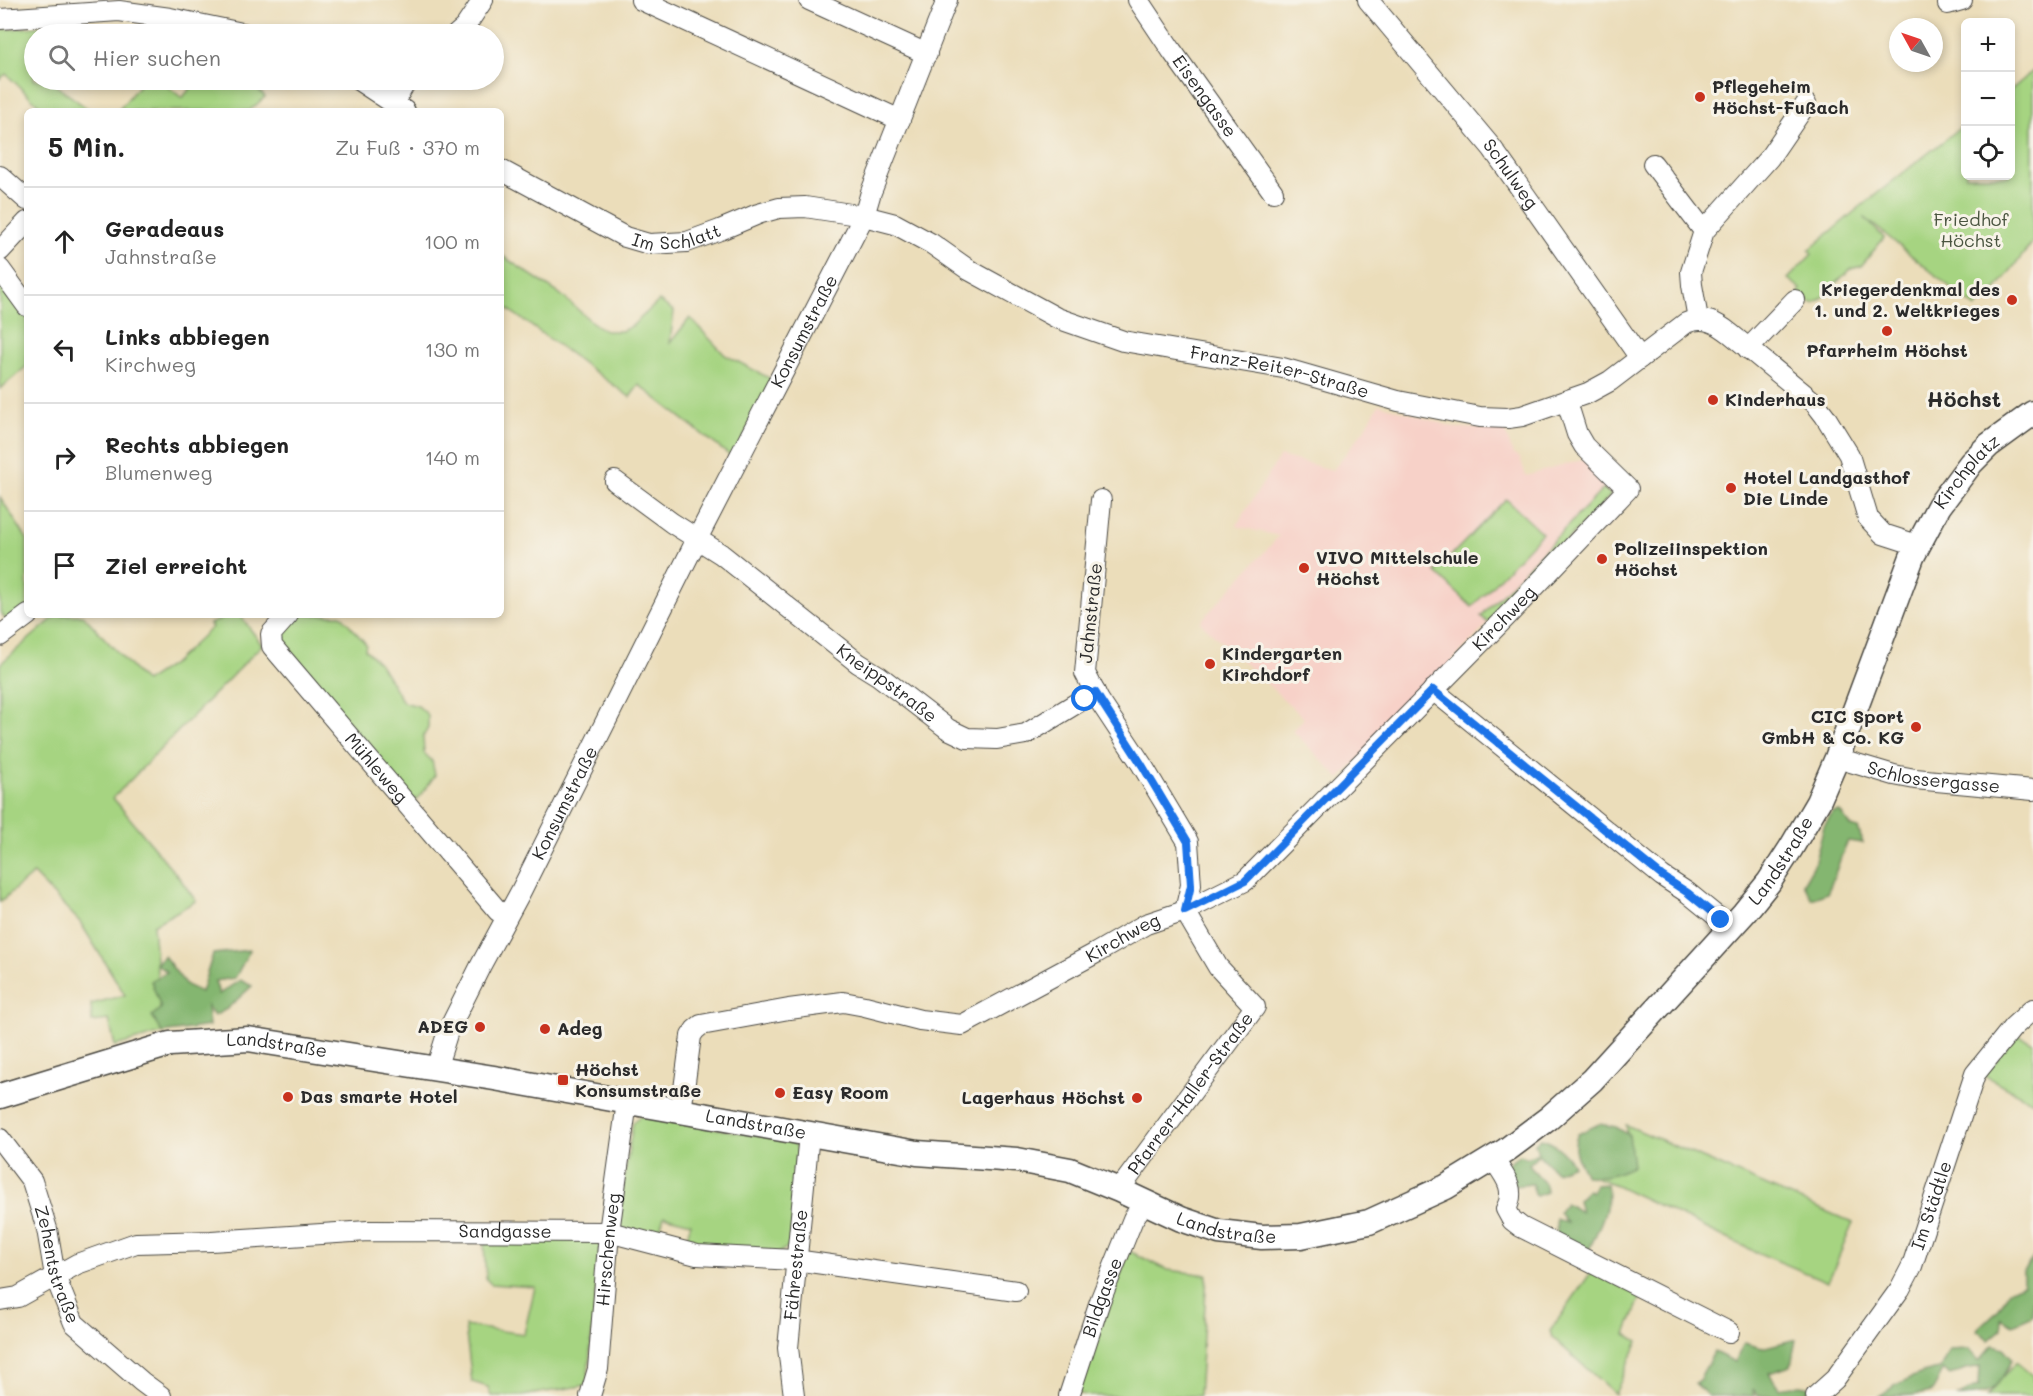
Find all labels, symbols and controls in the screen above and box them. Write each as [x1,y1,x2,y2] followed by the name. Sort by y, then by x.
[1889,18,1943,72] north arrow
[1961,18,2015,180] map controls
[1961,18,2015,72] button: +
[24,24,504,90] search box
[45,41,78,74] icon: search
[93,43,221,72] text: Hier suchen
[1168,50,1243,142] street label: Eisengasse
[1961,72,2015,126] button: −
[1712,74,1849,119] place label: Pflegeheim Höchst-Fußach
[1693,90,1707,104] marker: Pflegeheim Höchst-Fußach
[1961,126,2015,180] button: locate
[48,130,125,164] text: 5 Min.
[1478,133,1544,213] street label: Schulweg
[335,134,480,160] text: Zu Fuß · 370 m
[1934,207,2009,252] park label: Friedhof Höchst
[105,214,224,243] text: Geradeaus
[629,218,724,256] street label: Im Schlatt
[48,225,81,258] icon: ahead
[424,228,480,254] text: 100 m
[105,243,217,269] text: Jahnstraße
[764,270,843,392] street label: Konsumstraße
[1814,277,2000,322] place label: Kriegerdenkmal des 1. und 2. Weltkrieges
[2005,293,2019,307] marker: Kriegerdenkmal des 1. und 2. Weltkrieges
[105,322,270,351] text: Links abbiegen
[1880,324,1894,338] marker: Pfarrheim Höchst
[48,333,81,366] icon: left
[425,336,480,362] text: 130 m
[1806,338,1968,362] place label: Pfarrheim Höchst
[1189,340,1372,403] street label: Franz-Reiter-Straße
[105,351,196,377] text: Kirchweg
[1927,385,2001,412] district label: Höchst
[1725,387,1826,411] place label: Kinderhaus
[1706,393,1720,407] marker: Kinderhaus
[1928,428,2004,514] street label: Kirchplatz
[105,430,289,459] text: Rechts abbiegen
[48,441,81,474] icon: right
[425,444,480,470] text: 140 m
[105,459,212,485] text: Blumenweg
[1743,465,1910,510] place label: Hotel Landgasthof Die Linde
[1724,481,1738,495] marker: Hotel Landgasthof Die Linde
[1614,536,1768,581] place label: Polizeiinspektion Höchst
[1316,545,1479,590] place label: VIVO Mittelschule Höchst
[48,549,81,582] icon: arrive
[105,551,247,580] text: Ziel erreicht
[1595,552,1609,566] marker: Polizeiinspektion Höchst
[1297,561,1311,575] marker: VIVO Mittelschule Höchst
[1073,562,1107,664] street label: Jahnstraße
[1466,580,1541,655] street label: Kirchweg
[832,638,943,727] street label: Kneippstraße
[1222,641,1342,686] place label: Kindergarten Kirchdorf
[1203,657,1217,671] marker: Kindergarten Kirchdorf
[1071,685,1097,711] route start
[1761,704,1904,749] place label: CIC Sport GmbH & Co. KG
[1909,720,1923,734] marker: CIC Sport GmbH & Co. KG
[340,727,414,808] street label: Mühleweg
[526,742,603,864] street label: Konsumstraße
[1864,755,2001,798] street label: Schlossergasse
[1742,812,1818,910] street label: Landstraße
[1707,906,1733,932] route end
[1081,907,1163,967] street label: Kirchweg
[1121,1007,1258,1179] street label: Pfarrer-Haller-Straße
[417,1014,468,1038] place label: ADEG
[557,1016,603,1040] place label: Adeg
[473,1020,487,1034] marker: ADEG
[538,1022,552,1036] marker: Adeg
[225,1026,329,1062] street label: Landstraße
[575,1057,702,1102] place label: Höchst Konsumstraße
[556,1073,570,1087] marker: Höchst Konsumstraße
[792,1080,888,1104] place label: Easy Room
[300,1084,458,1108] place label: Das smarte Hotel
[962,1085,1125,1109] place label: Lagerhaus Höchst
[773,1086,787,1100] marker: Easy Room
[281,1090,295,1104] marker: Das smarte Hotel
[1130,1091,1144,1105] marker: Lagerhaus Höchst
[704,1103,808,1144] street label: Landstraße
[1905,1158,1957,1253] street label: Im Städtle
[590,1191,625,1307] street label: Hirschenweg
[29,1202,86,1327] street label: Zehentstraße
[1174,1205,1276,1248] street label: Landstraße
[778,1208,813,1321] street label: Fährestraße
[459,1218,552,1243] street label: Sandgasse
[1076,1254,1127,1340] street label: Bildgasse

